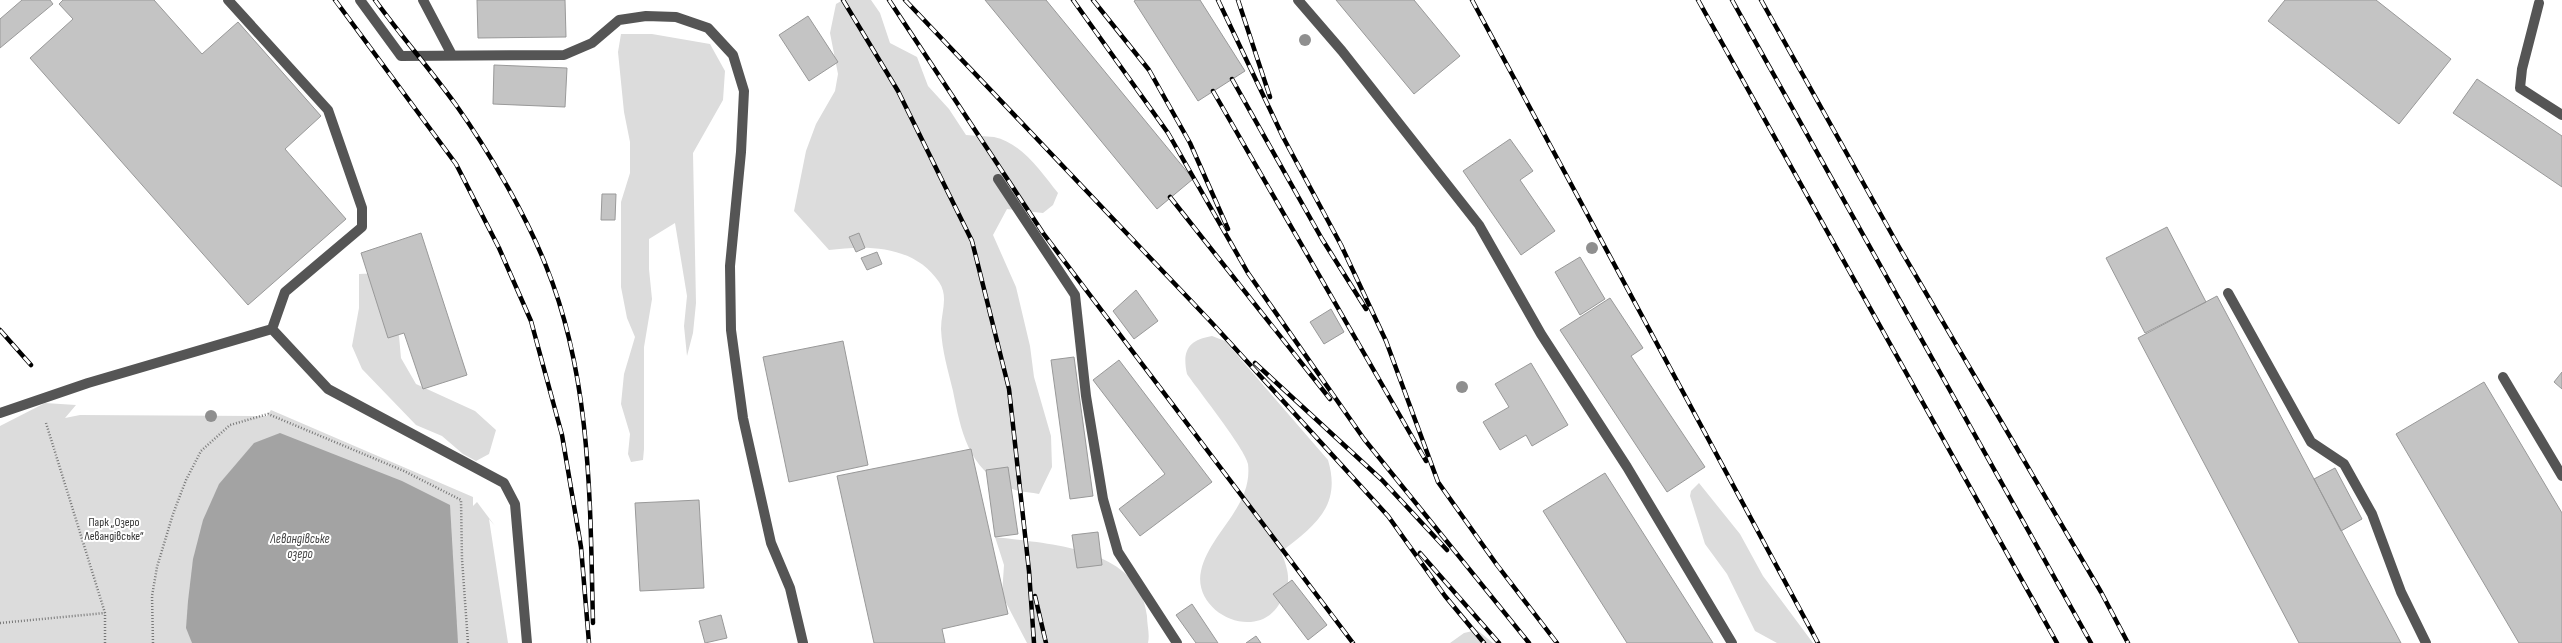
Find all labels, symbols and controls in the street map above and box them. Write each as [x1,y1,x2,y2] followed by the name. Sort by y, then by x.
[83,515,144,544] park label: Парк „Озеро Левандівське“
[269,531,330,562] water label: Левандівське озеро

